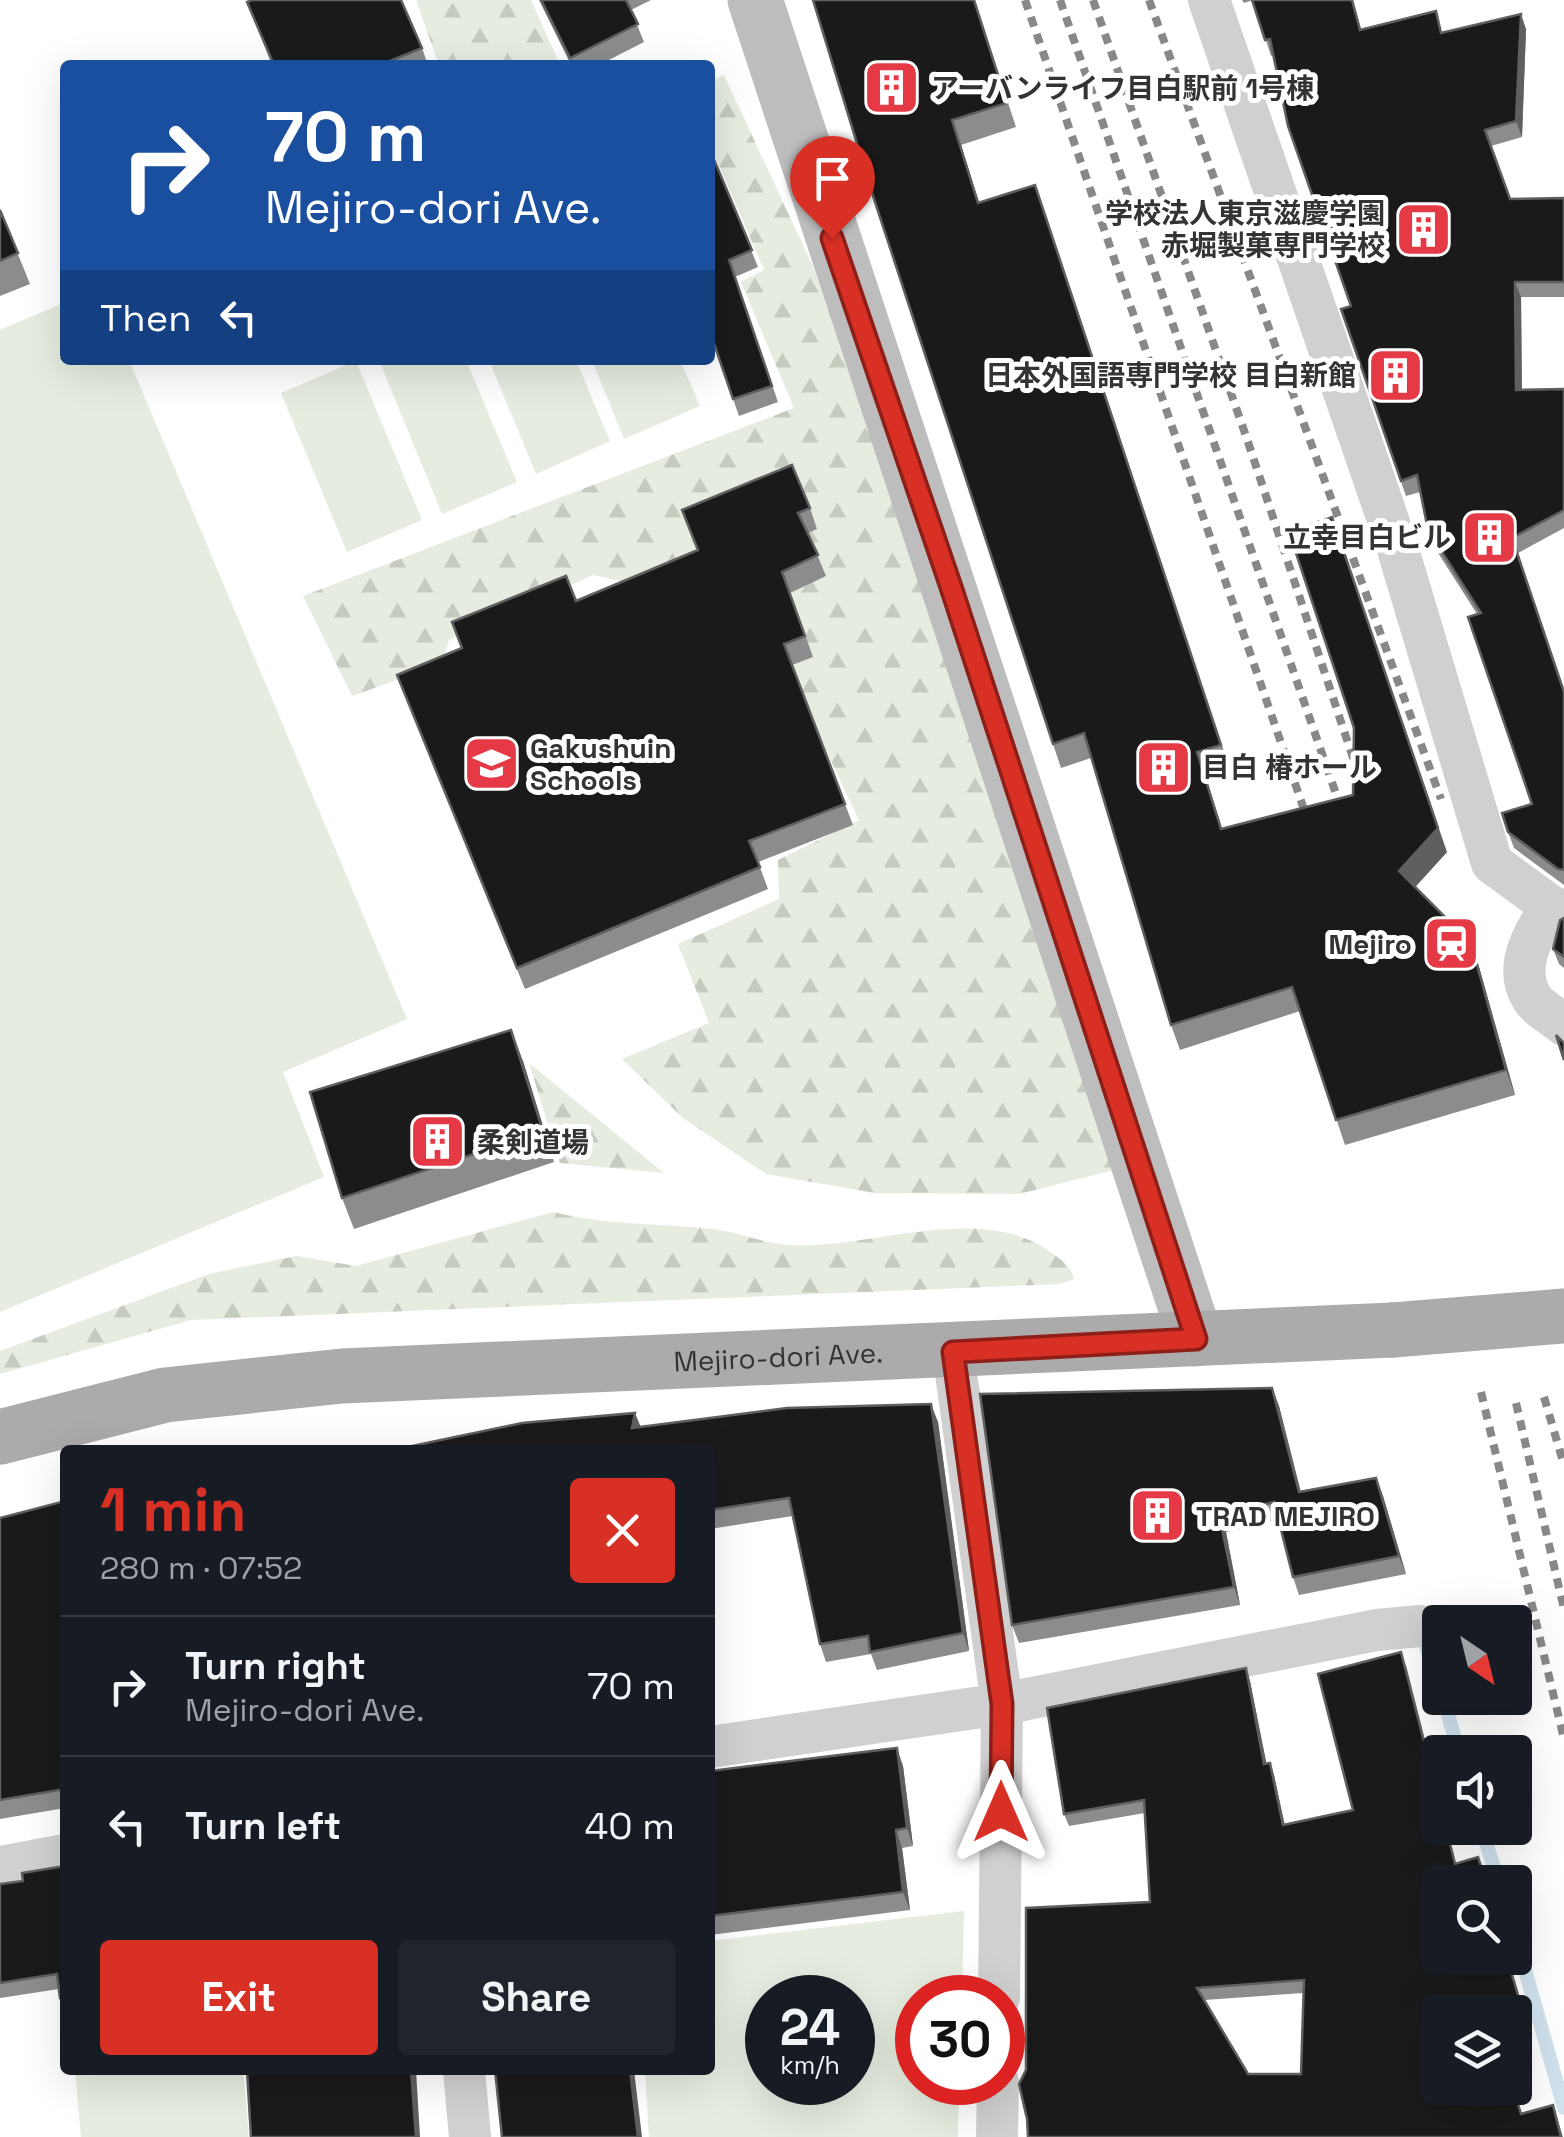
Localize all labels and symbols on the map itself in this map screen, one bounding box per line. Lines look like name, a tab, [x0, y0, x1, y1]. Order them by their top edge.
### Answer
building icon: アーバンライフ目白駅前 1号棟	[862, 58, 922, 118]
place label: アーバンライフ目白駅前 1号棟	[931, 70, 1314, 106]
pin	[790, 136, 875, 239]
place label: 学校法人東京滋慶学園 赤堀製菓専門学校	[1105, 195, 1385, 263]
building icon: 学校法人東京滋慶学園 赤堀製菓専門学校	[1394, 199, 1454, 259]
building icon: 日本外国語専門学校 目白新館	[1365, 345, 1425, 405]
place label: 日本外国語専門学校 目白新館	[985, 357, 1356, 393]
building icon: 立幸目白ビル	[1460, 507, 1520, 567]
place label: 立幸目白ビル	[1283, 519, 1451, 555]
place label: Gakushuin Schools	[530, 730, 671, 798]
school or university icon: Gakushuin Schools	[461, 734, 521, 794]
building icon: 目白 椿ホール	[1133, 737, 1193, 797]
place label: 目白 椿ホール	[1202, 749, 1377, 785]
station icon: Mejiro	[1421, 914, 1481, 974]
place label: Mejiro	[1328, 926, 1412, 962]
building icon: 柔剣道場	[408, 1112, 468, 1172]
place label: 柔剣道場	[477, 1124, 589, 1160]
street label: Mejiro-dori Ave.	[673, 1334, 884, 1379]
building icon: TRAD MEJIRO	[1127, 1486, 1187, 1546]
place label: TRAD MEJIRO	[1196, 1498, 1375, 1534]
north arrow	[1422, 1605, 1532, 1715]
position arrow	[949, 1760, 1053, 1864]
speed limit sign: 30	[895, 1975, 1025, 2105]

